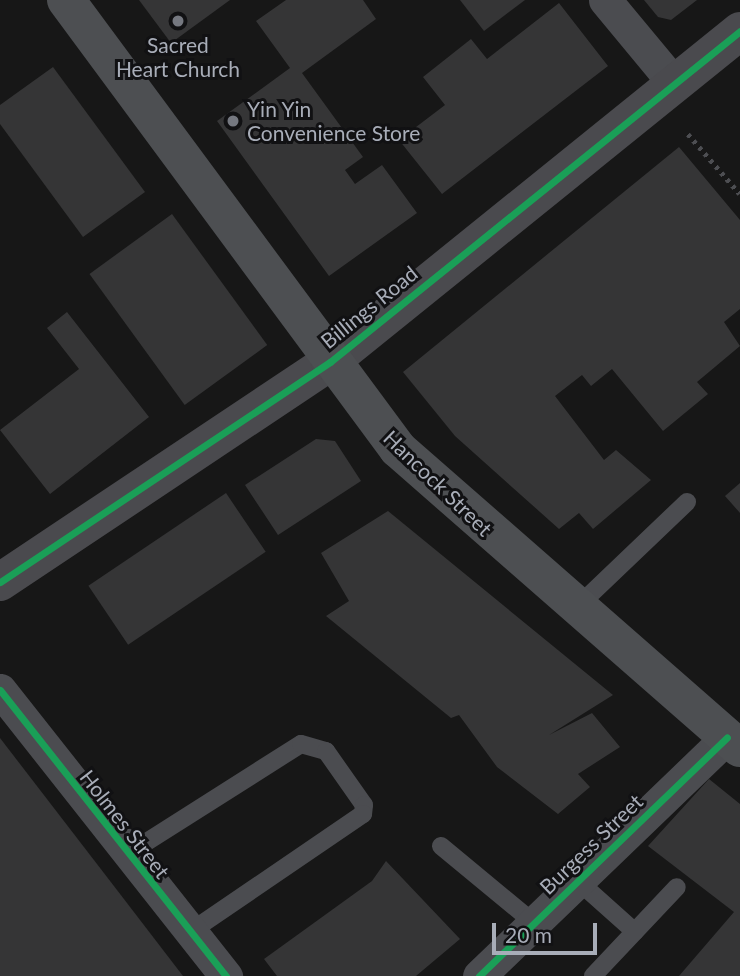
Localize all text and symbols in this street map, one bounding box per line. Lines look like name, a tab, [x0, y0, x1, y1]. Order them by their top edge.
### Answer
marker: Sacred Heart Church	[170, 13, 186, 29]
place label: Sacred Heart Church	[116, 32, 240, 82]
place label: Yin Yin Convenience Store	[247, 96, 420, 146]
marker: Yin Yin Convenience Store	[225, 113, 241, 129]
street label: Billings Road	[316, 260, 422, 354]
street label: Hancock Street	[379, 425, 497, 541]
street label: Holmes Street	[75, 765, 175, 883]
street label: Burgess Street	[534, 789, 648, 899]
scale bar	[495, 909, 600, 953]
text: 20 m	[505, 922, 552, 947]

